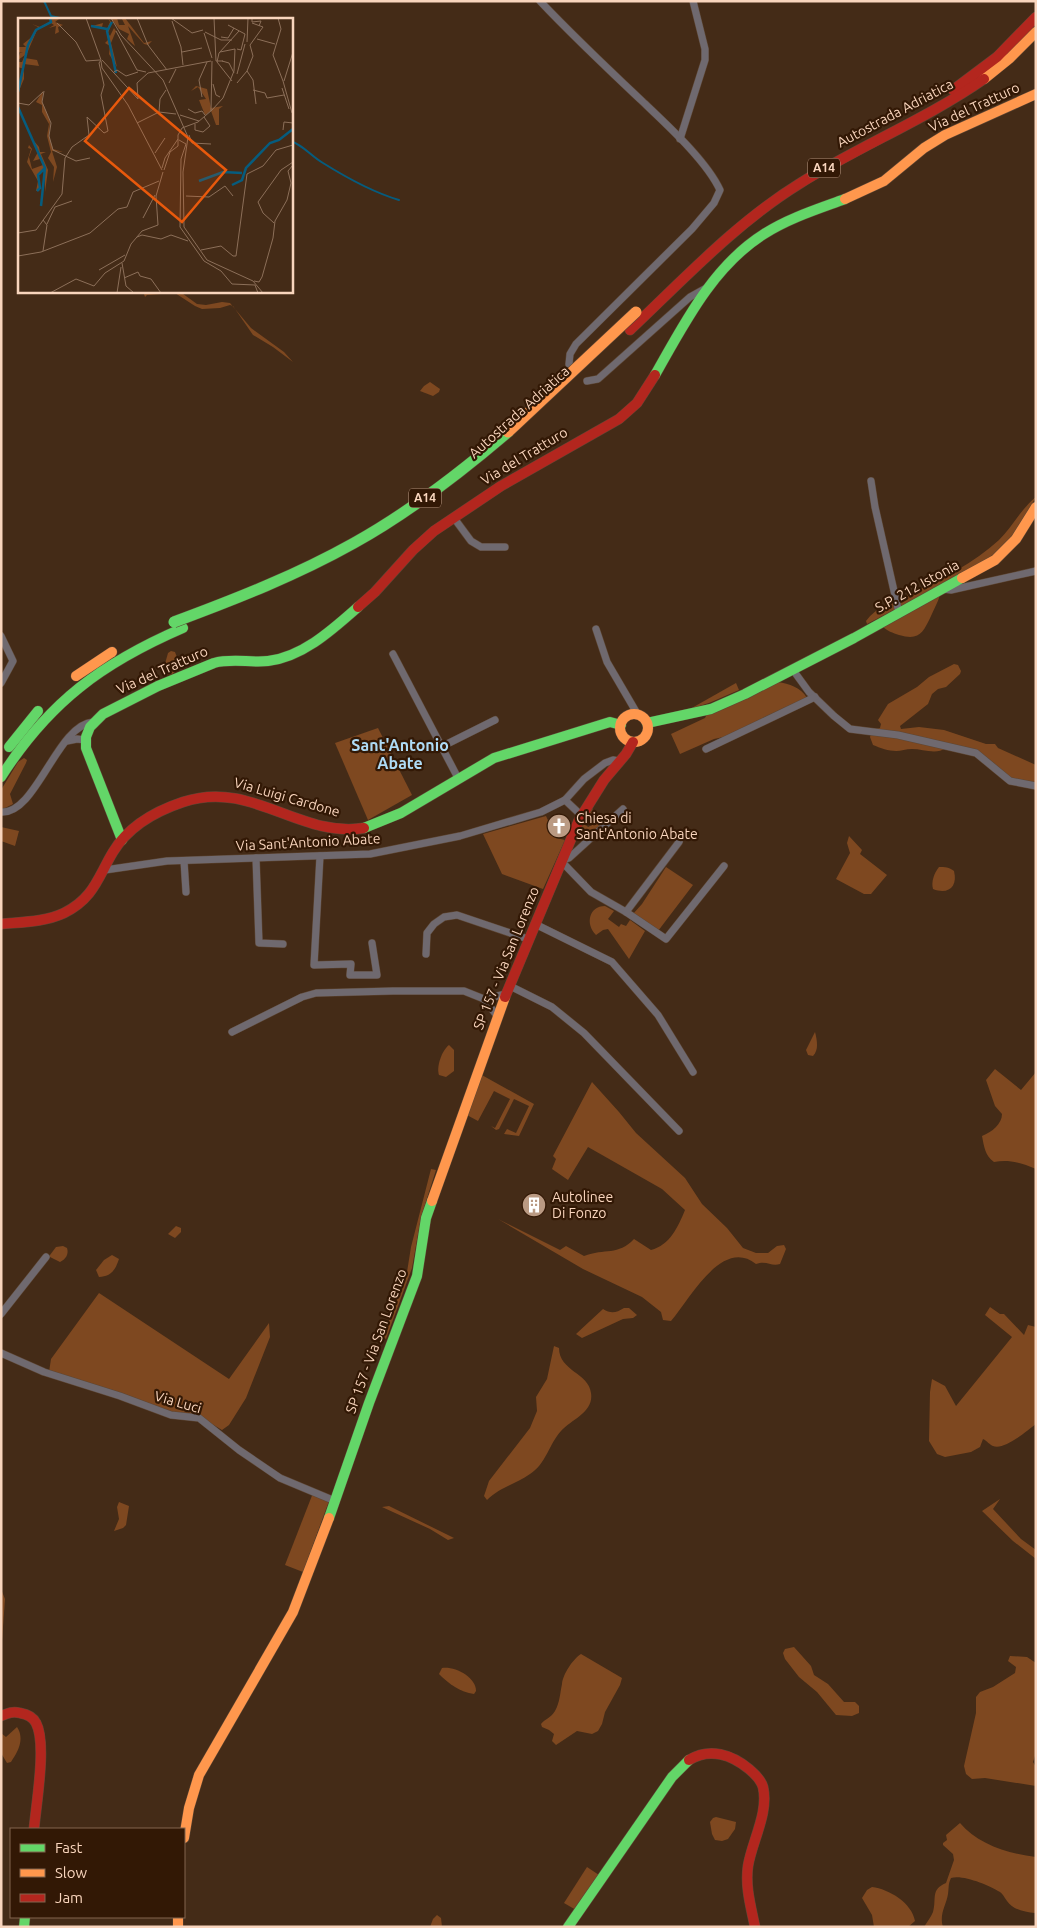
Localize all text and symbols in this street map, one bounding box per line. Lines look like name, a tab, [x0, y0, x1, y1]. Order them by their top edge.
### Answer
inset map	[18, 18, 292, 292]
street label: Autostrada Adriatica	[834, 76, 956, 150]
street label: Via del Tratturo	[926, 79, 1022, 135]
road number: A14	[808, 158, 840, 178]
street label: Autostrada Adriatica	[466, 363, 572, 461]
street label: Via del Tratturo	[478, 424, 570, 488]
road number: A14	[409, 488, 441, 508]
street label: S.P. 212 Istonia	[872, 556, 962, 616]
street label: Via del Tratturo	[114, 643, 210, 697]
district label: Sant'Antonio Abate	[351, 736, 449, 772]
street label: Via Luigi Cardone	[232, 774, 342, 820]
place label: Chiesa di Sant'Antonio Abate	[576, 810, 698, 842]
church icon: Chiesa di Sant'Antonio Abate	[546, 813, 572, 839]
street label: Via Sant'Antonio Abate	[235, 830, 381, 854]
street label: SP 157 - Via San Lorenzo	[470, 884, 542, 1032]
place label: Autolinee Di Fonzo	[552, 1189, 613, 1221]
building icon: Autolinee Di Fonzo	[521, 1192, 547, 1218]
street label: SP 157 - Via San Lorenzo	[342, 1266, 410, 1416]
street label: Via Luci	[153, 1388, 203, 1416]
legend	[10, 1828, 185, 1918]
text: Fast	[55, 1839, 83, 1856]
text: Slow	[55, 1864, 88, 1881]
text: Jam	[55, 1889, 83, 1906]

